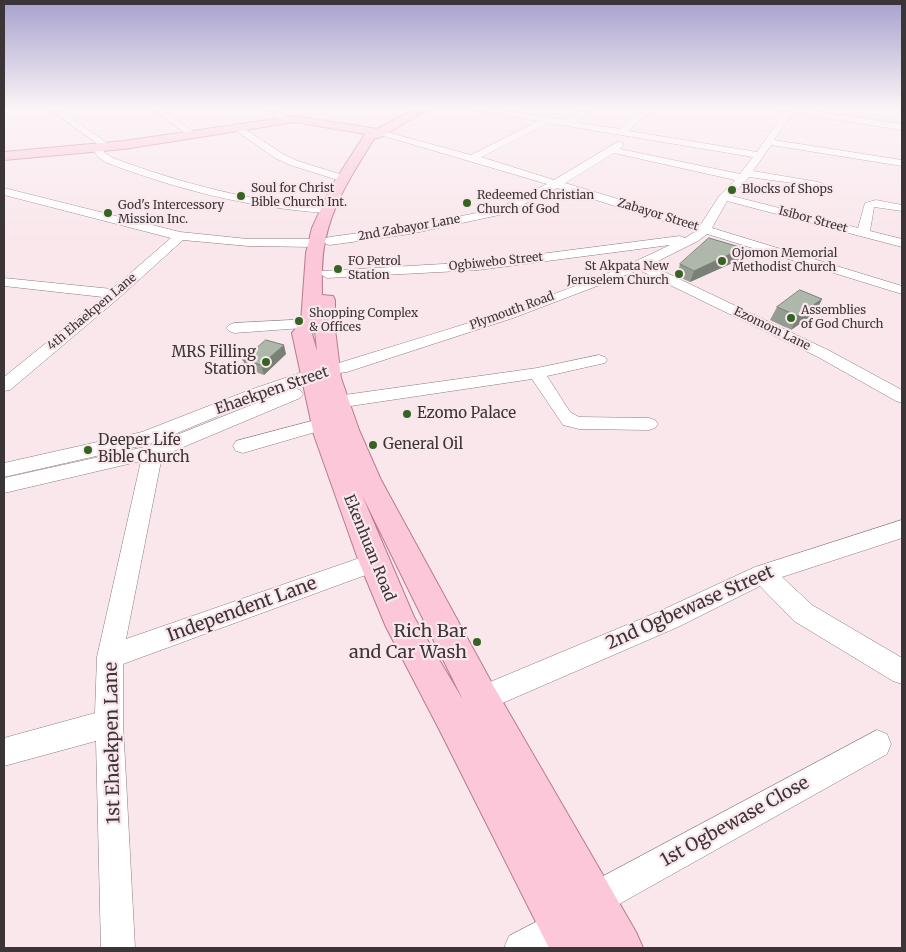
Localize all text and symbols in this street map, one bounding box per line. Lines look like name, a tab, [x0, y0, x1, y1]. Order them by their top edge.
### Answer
place label: Soul for Christ Bible Church Int.	[251, 182, 347, 210]
place label: Blocks of Shops	[742, 183, 833, 197]
marker: Blocks of Shops	[726, 184, 738, 196]
place label: Redeemed Christian Church of God	[477, 189, 594, 217]
marker: Soul for Christ Bible Church Int.	[235, 190, 247, 202]
street label: Zabayor Street	[616, 196, 700, 234]
marker: Redeemed Christian Church of God	[461, 197, 473, 209]
place label: God's Intercessory Mission Inc.	[118, 199, 224, 227]
street label: Isibor Street	[777, 204, 849, 236]
marker: God's Intercessory Mission Inc.	[102, 207, 114, 219]
street label: 2nd Zabayor Lane	[357, 212, 461, 244]
place label: Ojomon Memorial Methodist Church	[732, 247, 837, 275]
street label: Ogbiwebo Street	[448, 250, 544, 274]
place label: FO Petrol Station	[348, 255, 401, 283]
marker: Ojomon Memorial Methodist Church	[716, 255, 728, 267]
place label: St Akpata New Jeruselem Church	[567, 260, 669, 288]
marker: FO Petrol Station	[332, 263, 344, 275]
marker: St Akpata New Jeruselem Church	[673, 268, 685, 280]
street label: 4th Ehaekpen Lane	[45, 271, 139, 353]
street label: Plymouth Road	[468, 289, 556, 333]
street label: Ezomom Lane	[731, 304, 813, 354]
place label: Assemblies of God Church	[801, 304, 883, 332]
place label: Shopping Complex & Offices	[309, 307, 418, 335]
marker: Assemblies of God Church	[785, 312, 797, 324]
marker: Shopping Complex & Offices	[293, 315, 305, 327]
place label: MRS Filling Station	[171, 344, 256, 379]
marker: MRS Filling Station	[260, 356, 272, 368]
street label: Ehaekpen Street	[213, 363, 331, 419]
place label: Ezomo Palace	[417, 405, 516, 423]
marker: Ezomo Palace	[401, 408, 413, 420]
place label: Deeper Life Bible Church	[98, 432, 190, 467]
place label: General Oil	[383, 436, 463, 454]
marker: General Oil	[367, 439, 379, 451]
marker: Deeper Life Bible Church	[82, 444, 94, 456]
street label: Ekenhuan Road	[339, 492, 399, 604]
street label: 2nd Ogbewase Street	[603, 561, 777, 655]
street label: Independent Lane	[164, 573, 320, 647]
place label: Rich Bar and Car Wash	[349, 621, 467, 664]
marker: Rich Bar and Car Wash	[471, 636, 483, 648]
street label: 1st Ehaekpen Lane	[101, 662, 125, 824]
street label: 1st Ogbewase Close	[657, 772, 813, 872]

